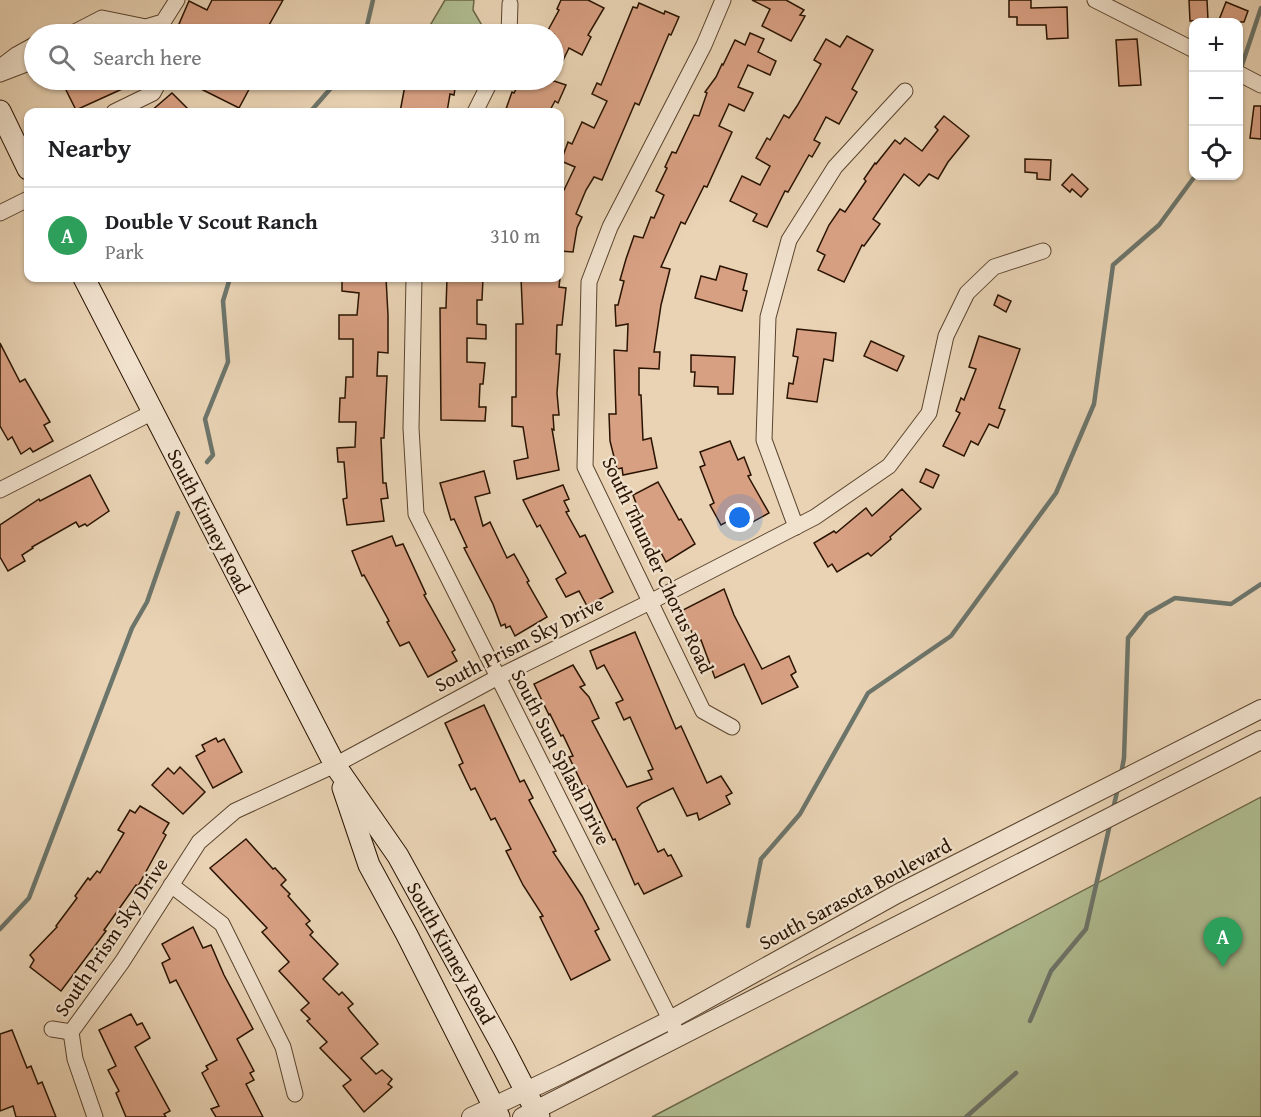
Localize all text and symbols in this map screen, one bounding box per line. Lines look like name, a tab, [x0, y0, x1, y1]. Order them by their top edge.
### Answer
map controls	[1189, 18, 1243, 180]
button: +	[1189, 18, 1243, 72]
search box	[24, 24, 564, 90]
icon: search	[45, 41, 78, 74]
text: Search here	[93, 41, 202, 73]
button: −	[1189, 72, 1243, 126]
button: locate	[1189, 126, 1243, 180]
text: Nearby	[48, 128, 131, 167]
text: Double V Scout Ranch	[105, 205, 318, 237]
text: A	[61, 221, 74, 250]
text: 310 m	[490, 221, 540, 250]
text: Park	[105, 237, 144, 266]
street label: South Kinney Road	[160, 443, 259, 598]
street label: South Thunder Chorus Road	[595, 452, 722, 678]
your location	[725, 503, 754, 532]
street label: South Prism Sky Drive	[429, 588, 608, 699]
street label: South Sun Splash Drive	[505, 664, 618, 850]
street label: South Sarasota Boulevard	[753, 830, 956, 957]
street label: South Prism Sky Drive	[47, 852, 175, 1022]
street label: South Kinney Road	[400, 876, 503, 1030]
pin: A	[1204, 918, 1242, 967]

